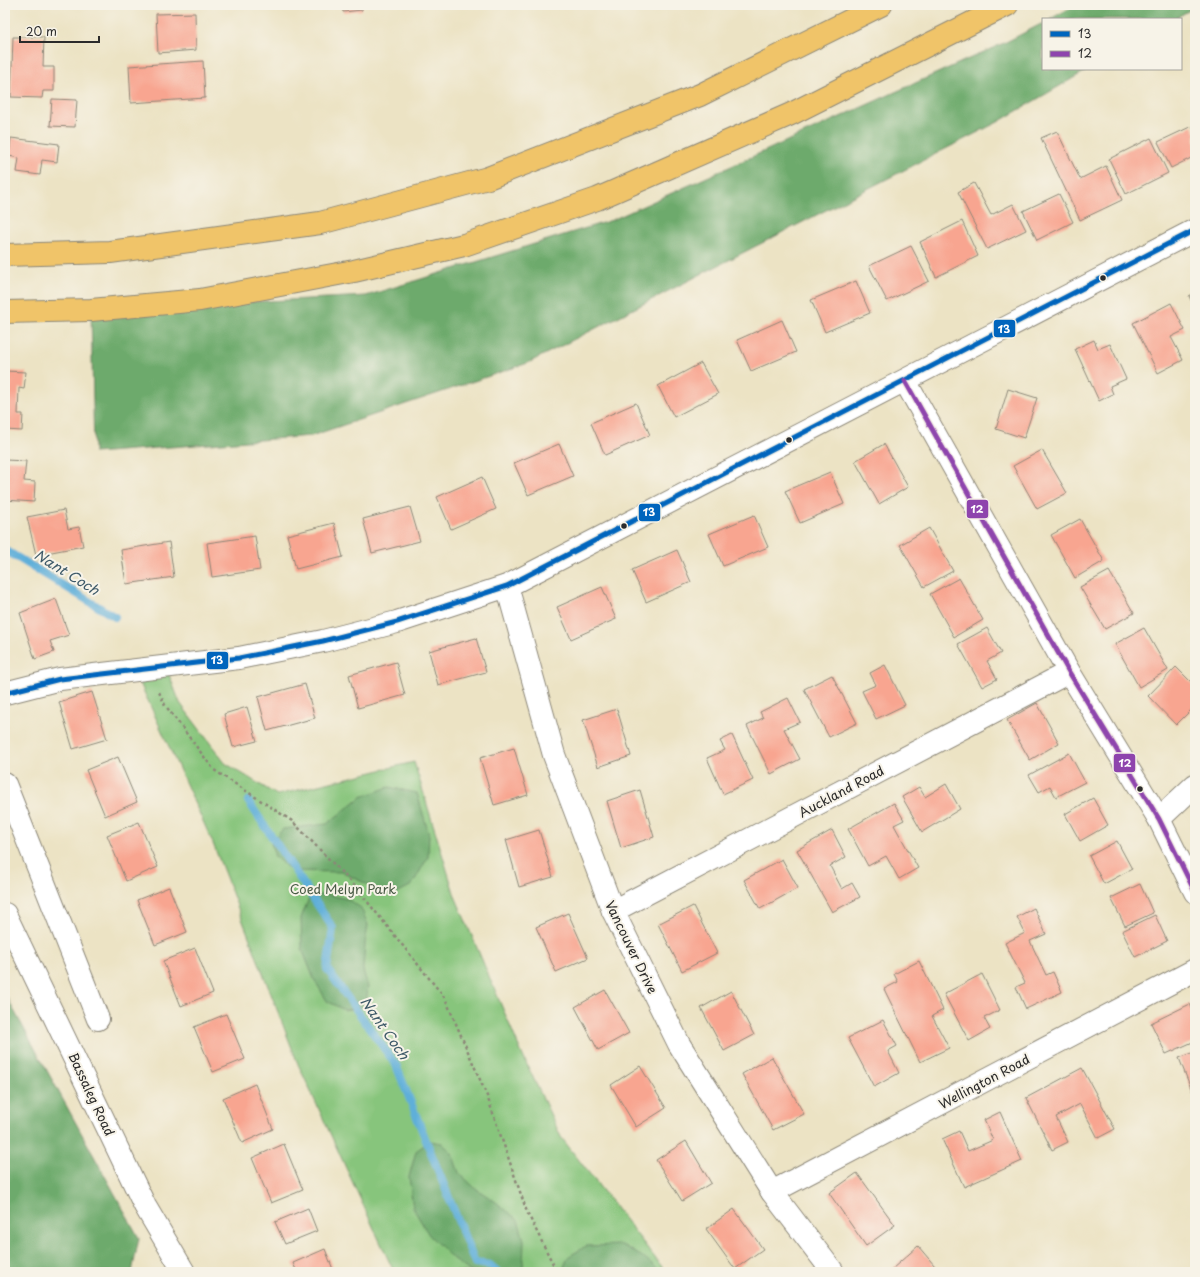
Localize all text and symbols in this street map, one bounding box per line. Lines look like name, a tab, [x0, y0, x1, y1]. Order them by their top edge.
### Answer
scale bar	[20, 18, 99, 44]
legend	[1042, 18, 1182, 70]
text: 20 m	[26, 22, 57, 40]
text: 13	[1078, 24, 1091, 42]
text: 12	[1078, 44, 1092, 62]
unlabelled marker	[1098, 273, 1108, 283]
line badge: 13	[993, 319, 1016, 338]
text: 13	[998, 320, 1010, 337]
unlabelled marker	[784, 435, 794, 445]
line badge: 12	[966, 499, 989, 519]
text: 12	[971, 500, 984, 517]
line badge: 13	[638, 503, 661, 522]
text: 13	[643, 503, 655, 520]
unlabelled marker	[619, 521, 629, 531]
water label: Nant Coch	[31, 544, 104, 600]
line badge: 13	[206, 651, 229, 670]
text: 13	[211, 651, 223, 668]
line badge: 12	[1113, 753, 1136, 773]
text: 12	[1119, 754, 1132, 771]
street label: Auckland Road	[795, 761, 887, 821]
unlabelled marker	[1135, 784, 1145, 794]
park label: Coed Melyn Park	[290, 879, 396, 898]
street label: Vancouver Drive	[601, 897, 663, 997]
water label: Nant Coch	[356, 992, 415, 1064]
street label: Bassaleg Road	[64, 1049, 120, 1139]
street label: Wellington Road	[935, 1049, 1033, 1113]

